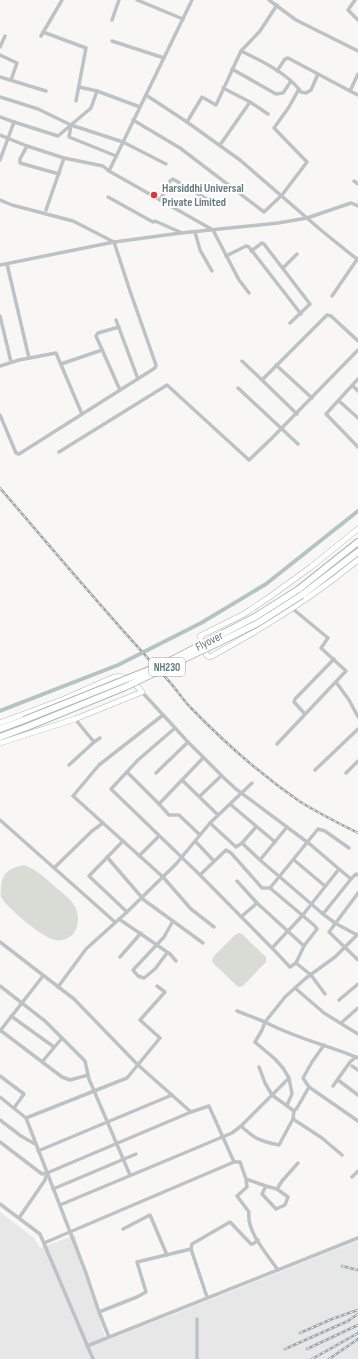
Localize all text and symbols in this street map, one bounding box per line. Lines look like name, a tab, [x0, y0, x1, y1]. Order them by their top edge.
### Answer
place label: Harsiddhi Universal Private Limited	[162, 181, 244, 210]
marker: Harsiddhi Universal Private Limited	[149, 190, 159, 200]
street label: Flyover	[193, 628, 226, 655]
road number: NH230	[149, 658, 185, 676]

